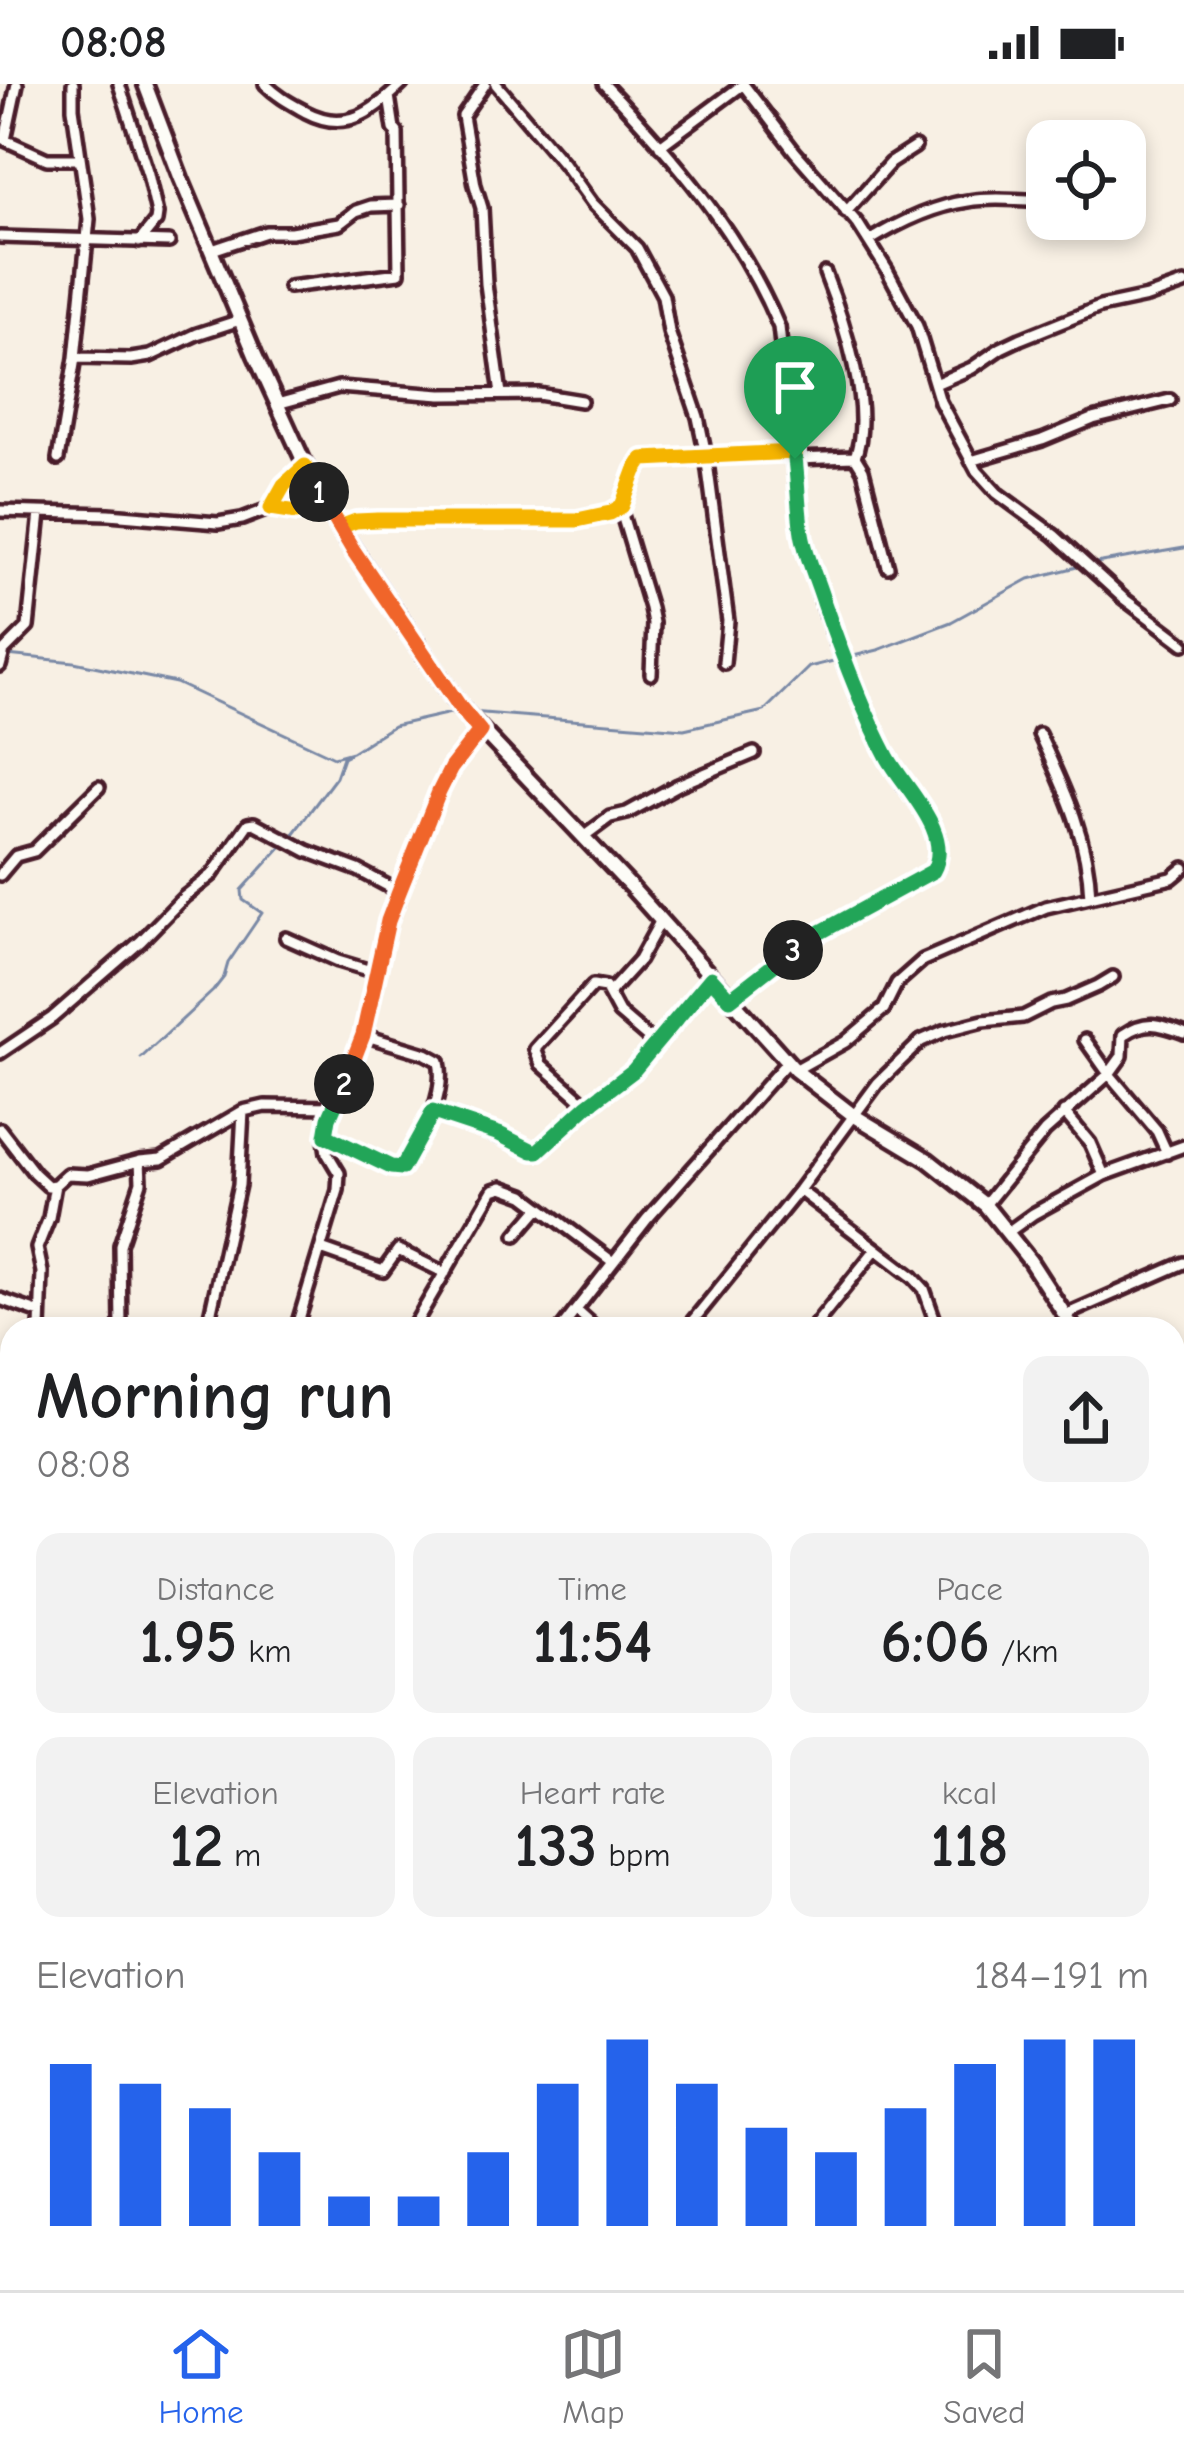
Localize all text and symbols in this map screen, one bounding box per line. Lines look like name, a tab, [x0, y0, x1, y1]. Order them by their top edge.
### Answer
text: 08:08	[60, 16, 167, 68]
map controls	[1026, 120, 1146, 240]
button: locate	[1026, 120, 1146, 240]
pin	[744, 336, 846, 459]
icon: arrive	[762, 354, 828, 420]
pin: 1	[289, 462, 349, 522]
text: 1	[313, 473, 325, 511]
pin: 3	[763, 920, 823, 980]
text: 3	[785, 931, 801, 969]
pin: 2	[314, 1054, 374, 1114]
text: 2	[336, 1065, 352, 1103]
button: share	[1023, 1356, 1149, 1482]
text: Morning run	[36, 1359, 394, 1435]
text: 08:08	[36, 1442, 131, 1487]
text: Distance	[156, 1570, 275, 1608]
text: Time	[558, 1570, 627, 1608]
text: Pace	[936, 1570, 1003, 1608]
text: 1.95	[140, 1608, 237, 1677]
text: 11:54	[533, 1608, 652, 1677]
text: 6:06	[880, 1608, 990, 1677]
text: km	[237, 1632, 291, 1670]
text: /km	[990, 1632, 1059, 1670]
text: Elevation	[152, 1774, 279, 1812]
text: Heart rate	[520, 1774, 665, 1812]
text: kcal	[942, 1774, 997, 1812]
text: 12	[170, 1812, 223, 1881]
text: 133	[514, 1812, 597, 1881]
text: 118	[931, 1812, 1008, 1881]
text: m	[223, 1836, 261, 1874]
text: bpm	[597, 1836, 671, 1874]
text: Elevation	[36, 1953, 185, 1998]
text: 184–191 m	[974, 1953, 1149, 1998]
tab: Home	[158, 2321, 244, 2431]
tab: Map	[560, 2321, 626, 2431]
tab: Saved	[943, 2321, 1026, 2431]

